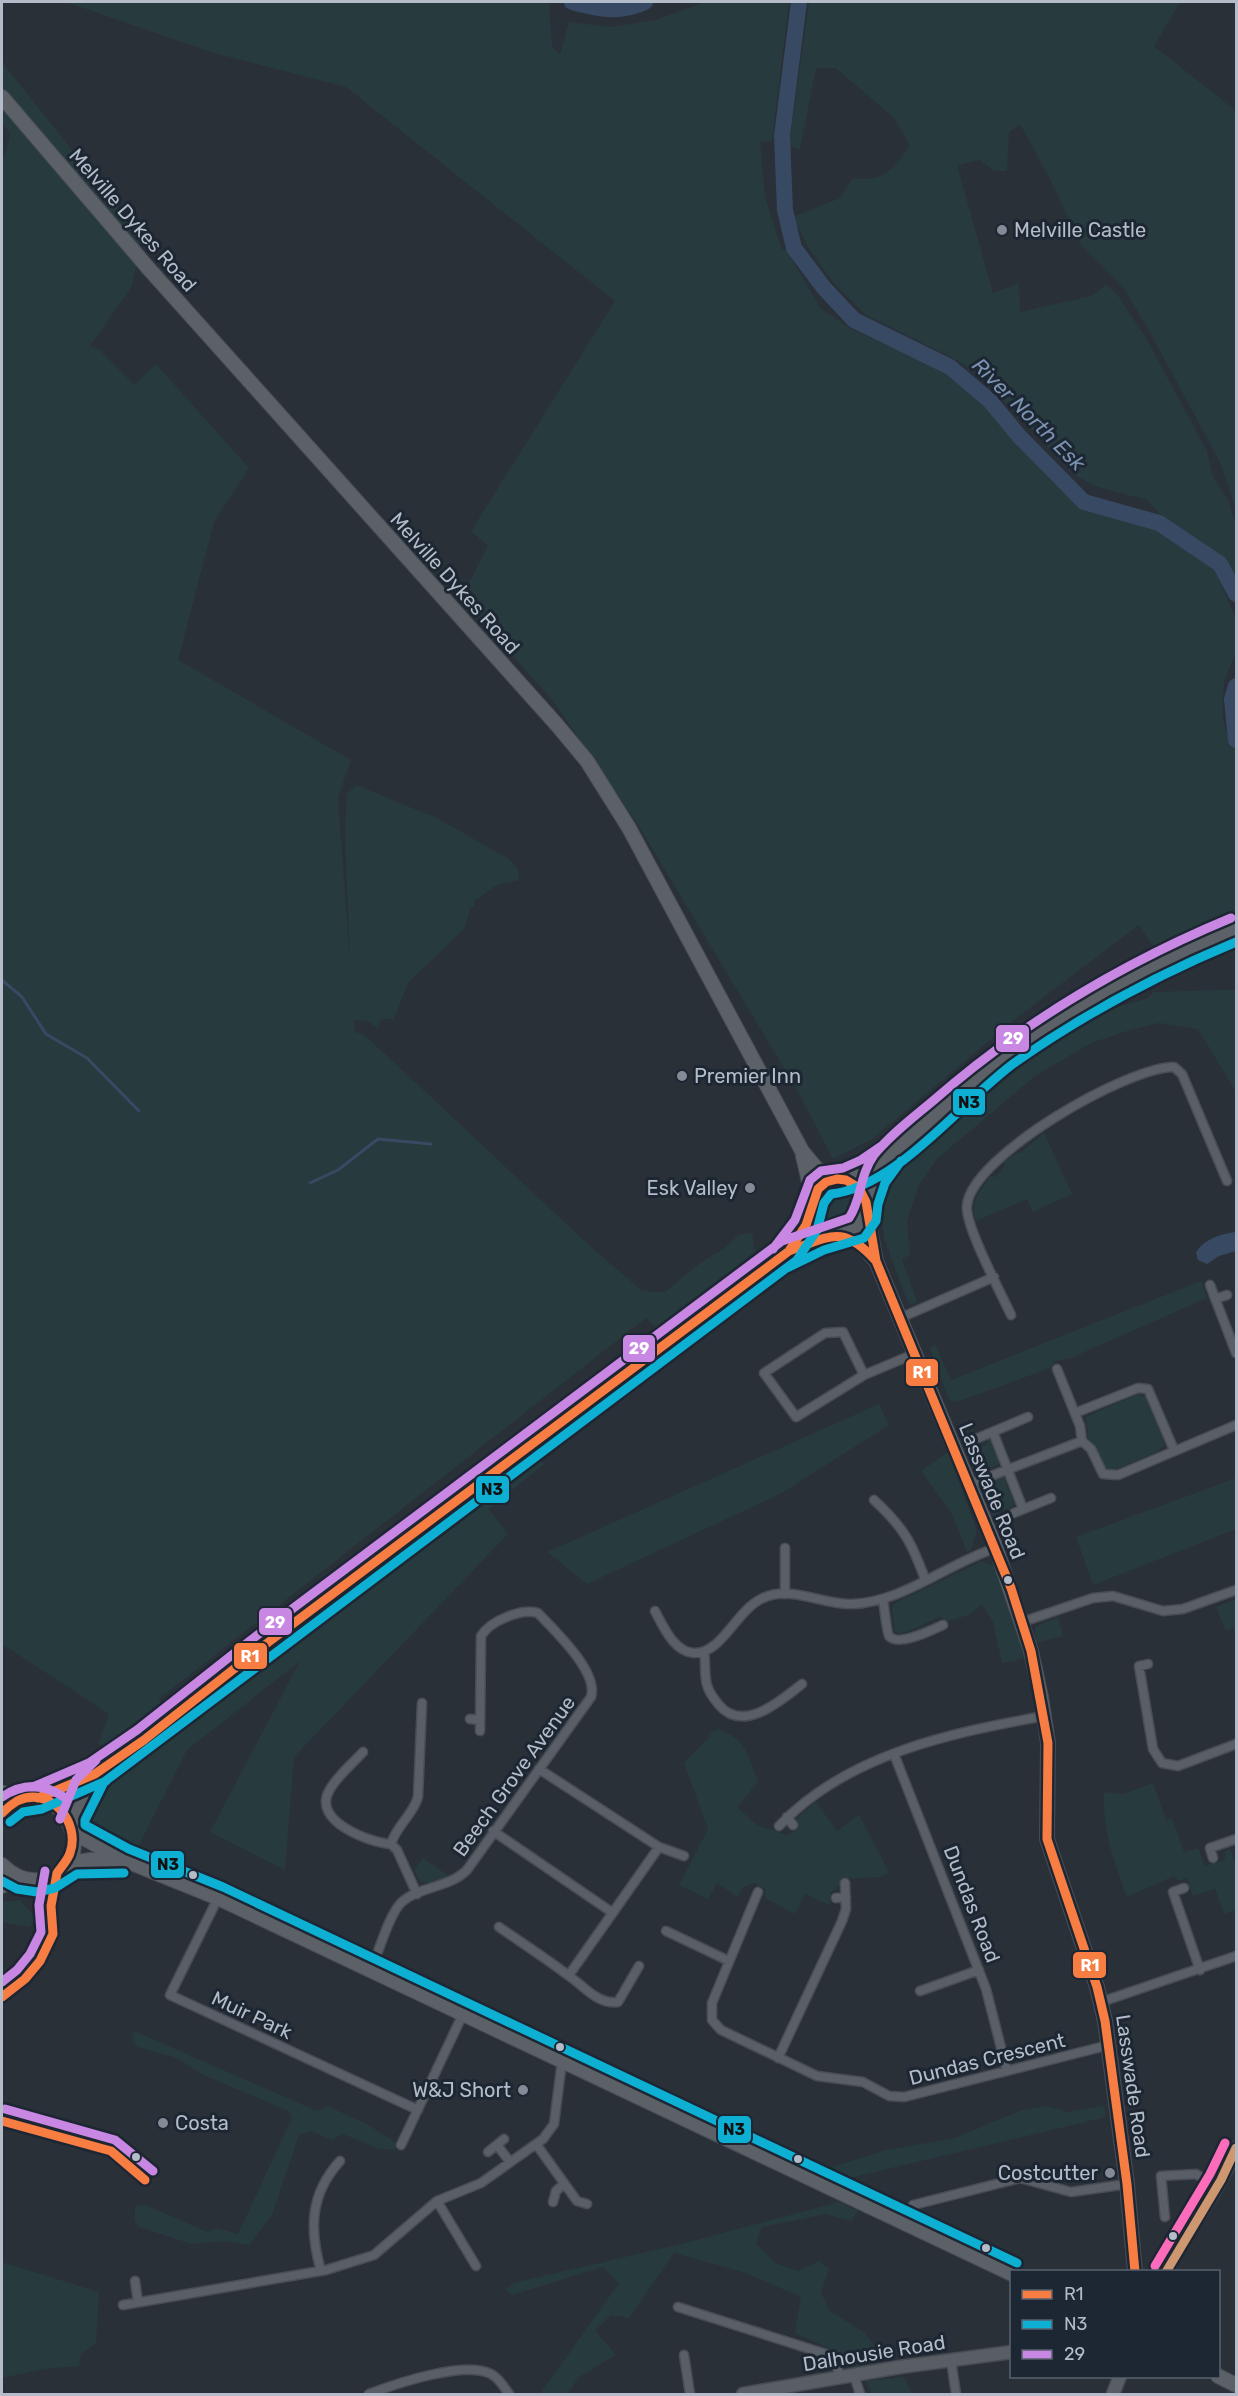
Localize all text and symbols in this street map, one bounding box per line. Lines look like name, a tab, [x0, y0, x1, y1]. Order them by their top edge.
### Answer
street label: Melville Dykes Road	[64, 143, 202, 297]
place label: Melville Castle	[1014, 218, 1146, 242]
marker: Melville Castle	[995, 223, 1009, 237]
water label: River North Esk	[967, 352, 1092, 477]
street label: Melville Dykes Road	[385, 507, 525, 659]
line badge: 29	[995, 1024, 1030, 1053]
text: 29	[1003, 1029, 1023, 1048]
place label: Premier Inn	[694, 1064, 801, 1088]
marker: Premier Inn	[675, 1069, 689, 1083]
line badge: N3	[952, 1088, 986, 1116]
text: N3	[958, 1093, 980, 1112]
place label: Esk Valley	[647, 1176, 738, 1200]
marker: Esk Valley	[743, 1181, 757, 1195]
line badge: 29	[622, 1334, 656, 1363]
text: 29	[629, 1339, 649, 1358]
line badge: R1	[905, 1358, 939, 1387]
text: R1	[912, 1363, 932, 1382]
street label: Lasswade Road	[954, 1419, 1030, 1563]
line badge: N3	[475, 1475, 510, 1504]
text: N3	[481, 1480, 503, 1499]
unlabelled marker	[1002, 1574, 1014, 1586]
line badge: 29	[258, 1607, 293, 1636]
text: 29	[265, 1613, 285, 1632]
line badge: R1	[233, 1642, 268, 1670]
text: R1	[240, 1647, 260, 1666]
street label: Beech Grove Avenue	[448, 1691, 580, 1861]
street label: Dundas Road	[939, 1842, 1005, 1966]
line badge: N3	[150, 1850, 185, 1879]
text: N3	[157, 1855, 179, 1874]
unlabelled marker	[187, 1869, 199, 1881]
line badge: R1	[1072, 1951, 1107, 1979]
text: R1	[1080, 1956, 1100, 1975]
street label: Muir Park	[208, 1986, 297, 2044]
street label: Lasswade Road	[1111, 2013, 1155, 2159]
street label: Dundas Crescent	[906, 2028, 1068, 2090]
unlabelled marker	[554, 2041, 566, 2053]
place label: W&J Short	[412, 2078, 511, 2102]
marker: W&J Short	[516, 2083, 530, 2097]
place label: Costa	[175, 2111, 229, 2135]
line badge: N3	[717, 2115, 752, 2144]
marker: Costa	[156, 2116, 170, 2130]
text: N3	[723, 2120, 745, 2139]
unlabelled marker	[130, 2151, 142, 2163]
unlabelled marker	[792, 2153, 804, 2165]
place label: Costcutter	[998, 2161, 1098, 2185]
marker: Costcutter	[1103, 2166, 1117, 2180]
unlabelled marker	[1167, 2230, 1179, 2242]
unlabelled marker	[980, 2242, 992, 2254]
legend	[1010, 2270, 1220, 2378]
text: R1	[1064, 2283, 1084, 2305]
text: N3	[1064, 2313, 1087, 2335]
street label: Dalhousie Road	[801, 2330, 947, 2376]
text: 29	[1064, 2343, 1085, 2365]

